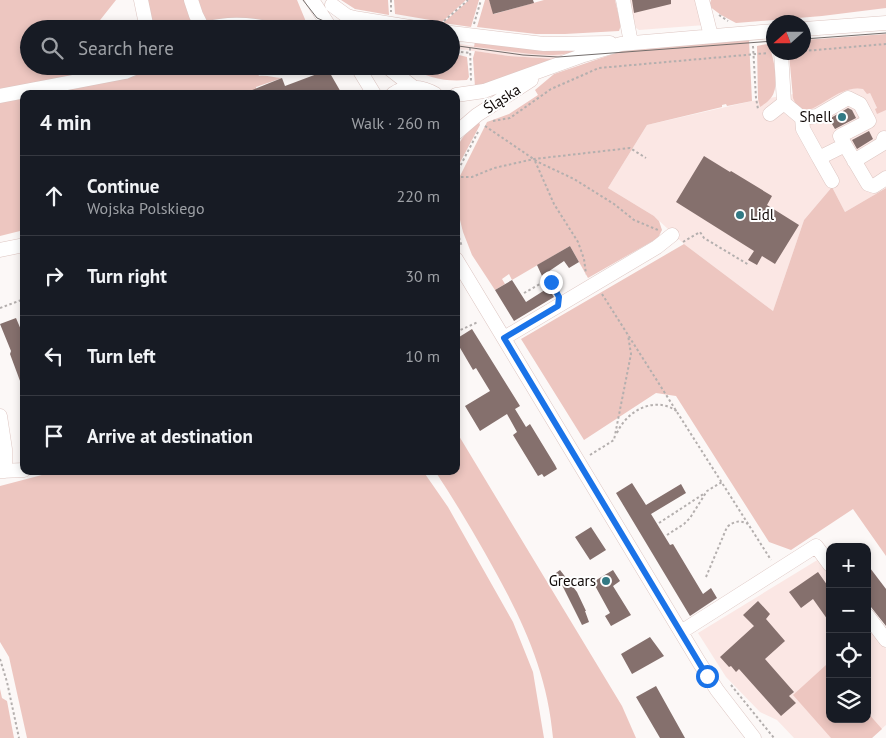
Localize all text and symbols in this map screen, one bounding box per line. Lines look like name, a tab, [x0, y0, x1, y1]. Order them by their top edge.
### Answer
north arrow	[766, 15, 811, 60]
search box	[20, 20, 460, 75]
icon: search	[38, 34, 66, 62]
text: Search here	[78, 36, 174, 60]
street label: Śląska	[479, 80, 524, 118]
place label: Shell	[799, 107, 833, 126]
text: 4 min	[40, 109, 91, 136]
marker: Shell	[836, 111, 848, 123]
text: Walk · 260 m	[351, 113, 440, 133]
text: Continue	[87, 174, 159, 198]
icon: ahead	[40, 182, 68, 210]
text: 220 m	[397, 186, 440, 206]
text: Wojska Polskiego	[87, 198, 204, 218]
place label: Lidl	[750, 205, 775, 224]
marker: Lidl	[734, 209, 746, 221]
icon: right	[40, 262, 68, 290]
text: Turn right	[87, 264, 167, 288]
text: 30 m	[405, 266, 440, 286]
route end	[540, 271, 563, 294]
icon: left	[40, 342, 68, 370]
text: Turn left	[87, 344, 156, 368]
text: 10 m	[405, 346, 440, 366]
icon: arrive	[40, 422, 68, 450]
text: Arrive at destination	[87, 424, 253, 448]
map controls	[826, 543, 871, 723]
button: +	[826, 543, 871, 588]
place label: Grecars	[549, 571, 596, 590]
marker: Grecars	[600, 575, 612, 587]
button: −	[826, 588, 871, 633]
button: locate	[826, 633, 871, 678]
route start	[696, 665, 719, 688]
button: layers	[826, 678, 871, 723]

